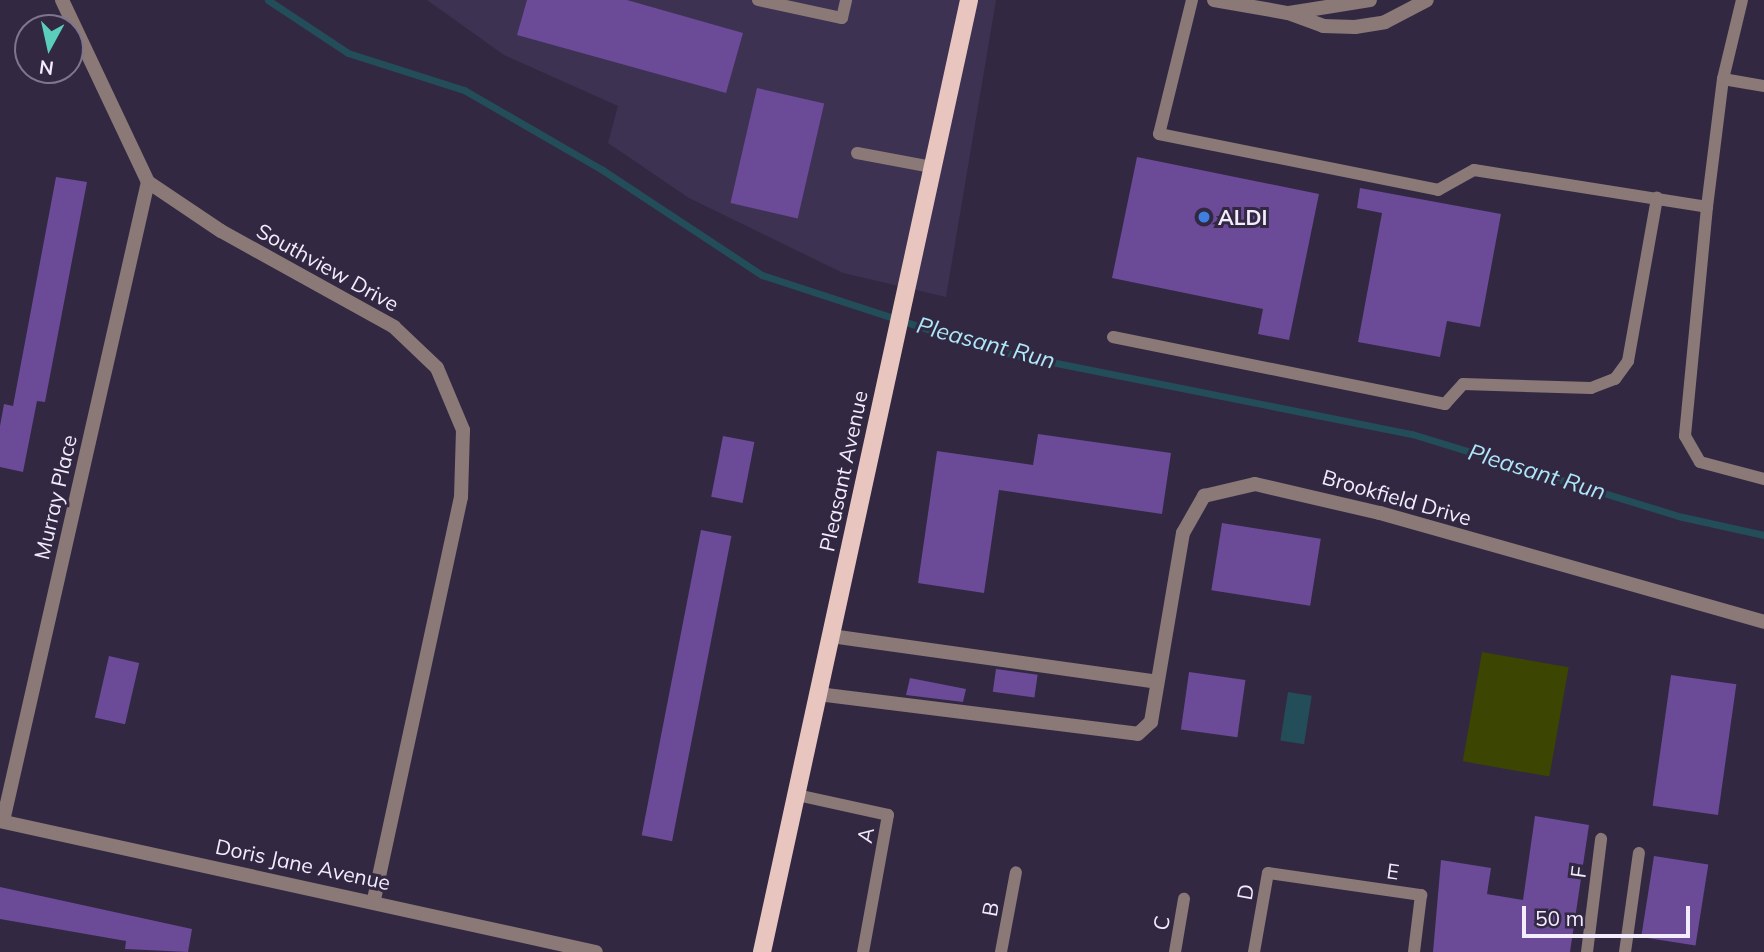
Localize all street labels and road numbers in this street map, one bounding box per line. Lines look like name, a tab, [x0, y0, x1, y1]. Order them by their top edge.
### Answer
street label: Southview Drive	[253, 218, 403, 316]
street label: Pleasant Avenue	[814, 388, 872, 554]
street label: Murray Place	[28, 432, 82, 562]
street label: Brookfield Drive	[1320, 464, 1474, 530]
street label: A	[851, 825, 879, 845]
street label: Doris Jane Avenue	[213, 833, 393, 895]
street label: E	[1385, 858, 1401, 884]
street label: F	[1565, 865, 1591, 879]
street label: D	[1231, 882, 1259, 902]
street label: B	[976, 900, 1004, 918]
street label: C	[1147, 914, 1175, 932]

